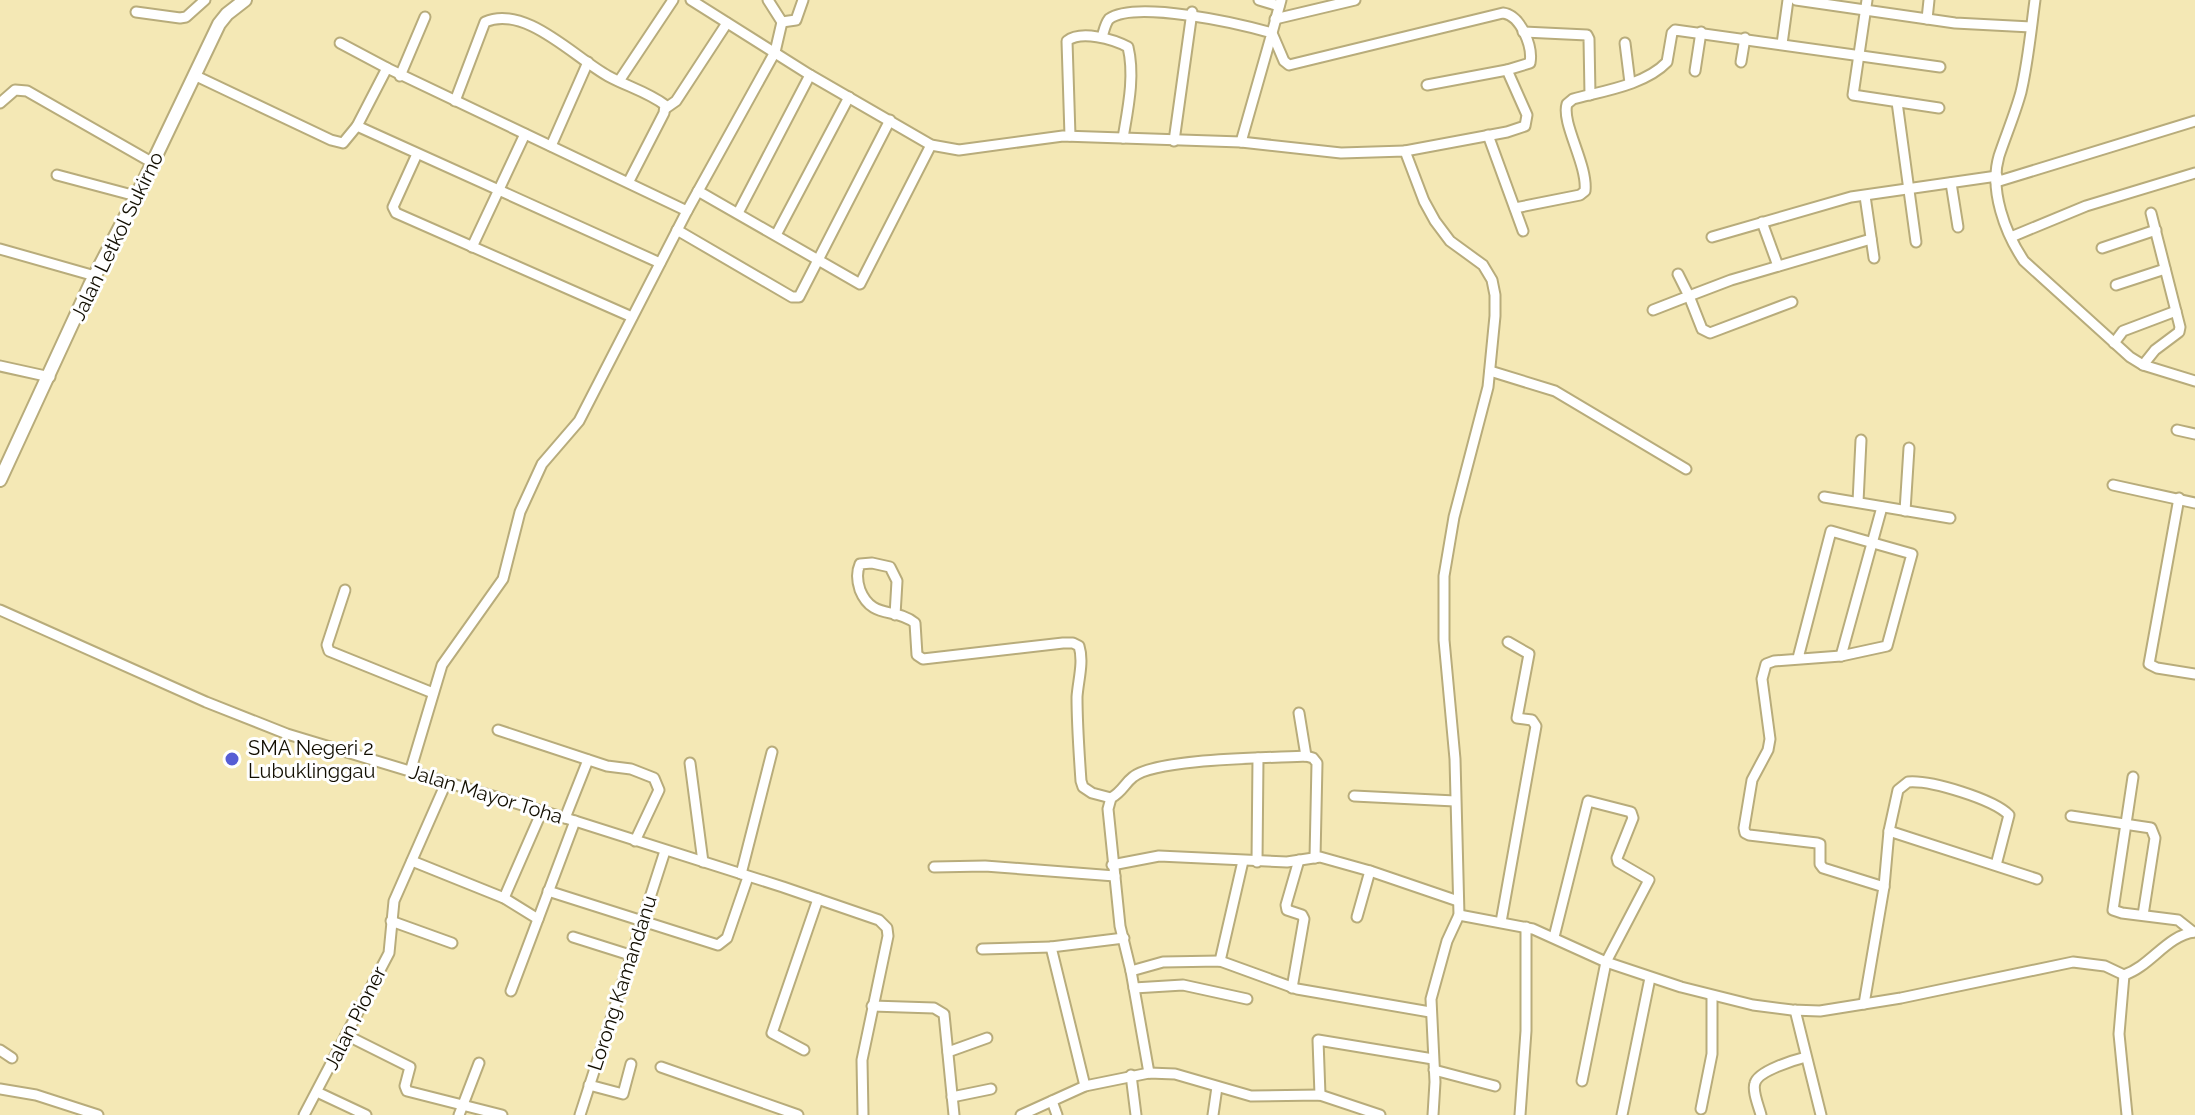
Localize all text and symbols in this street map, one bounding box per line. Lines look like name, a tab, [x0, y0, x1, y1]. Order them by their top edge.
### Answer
street label: Jalan Letkol Sukirno	[66, 148, 168, 324]
place label: SMA Negeri 2 Lubuklinggau	[248, 736, 375, 783]
marker: SMA Negeri 2 Lubuklinggau	[223, 750, 241, 768]
street label: Jalan Mayor Toha	[406, 759, 566, 829]
street label: Lorong Kamandanu	[582, 892, 662, 1074]
street label: Jalan Pioner	[319, 962, 391, 1074]

